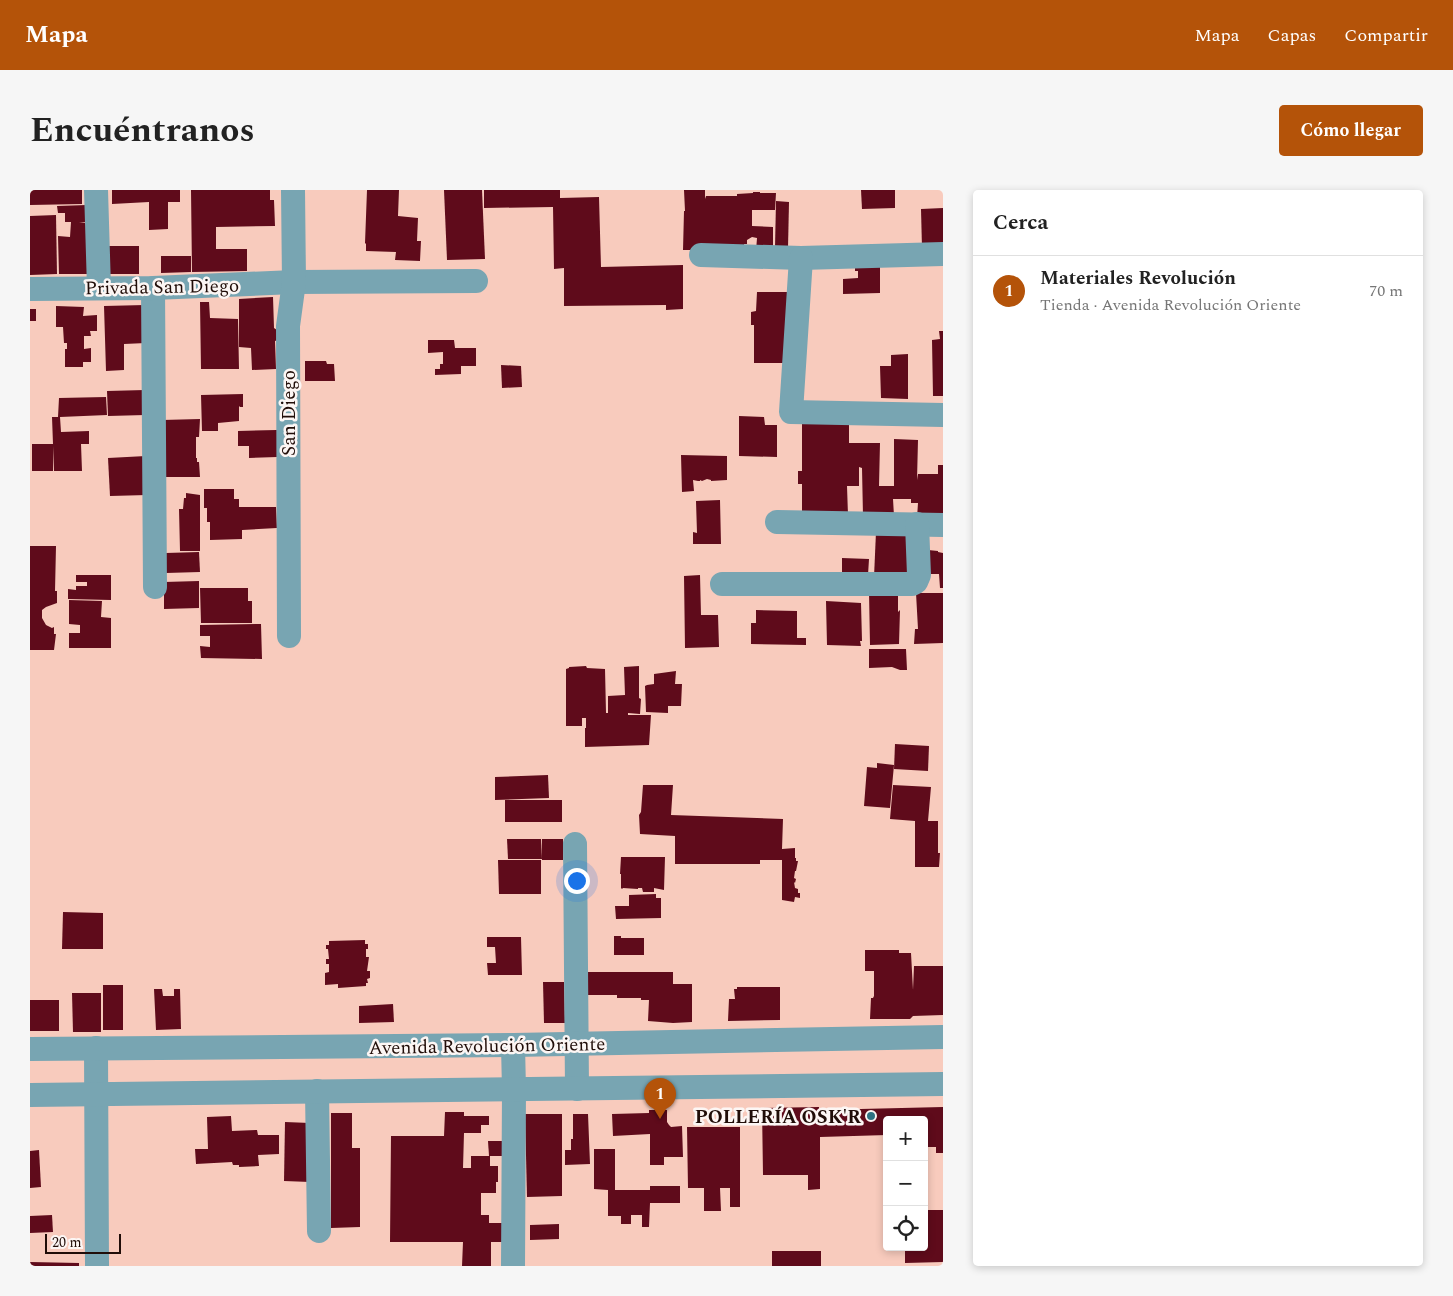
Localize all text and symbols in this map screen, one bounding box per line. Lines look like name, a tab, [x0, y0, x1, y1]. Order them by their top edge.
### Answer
text: Mapa	[25, 17, 88, 53]
text: Mapa	[1194, 22, 1240, 49]
text: Capas	[1268, 22, 1316, 49]
text: Compartir	[1344, 22, 1428, 49]
text: Encuéntranos	[30, 104, 255, 157]
button: Cómo llegar	[1279, 105, 1423, 156]
text: Cerca	[993, 207, 1048, 239]
text: Materiales Revolución	[1040, 264, 1236, 293]
street label: Privada San Diego	[85, 272, 239, 303]
text: 1	[1005, 279, 1013, 303]
text: 70 m	[1369, 279, 1403, 303]
text: Tienda · Avenida Revolución Oriente	[1040, 293, 1301, 317]
street label: San Diego	[275, 370, 304, 456]
your location	[564, 868, 590, 894]
street label: Avenida Revolución Oriente	[368, 1030, 606, 1063]
pin: 1	[644, 1078, 676, 1119]
place label: POLLERÍA OSK'R	[695, 1103, 861, 1132]
marker: POLLERÍA OSK'R	[865, 1110, 877, 1122]
map controls	[883, 1116, 928, 1251]
button: +	[883, 1116, 928, 1161]
button: −	[883, 1161, 928, 1206]
button: locate	[883, 1206, 928, 1251]
scale bar	[45, 1231, 121, 1254]
text: 20 m	[52, 1232, 82, 1253]

